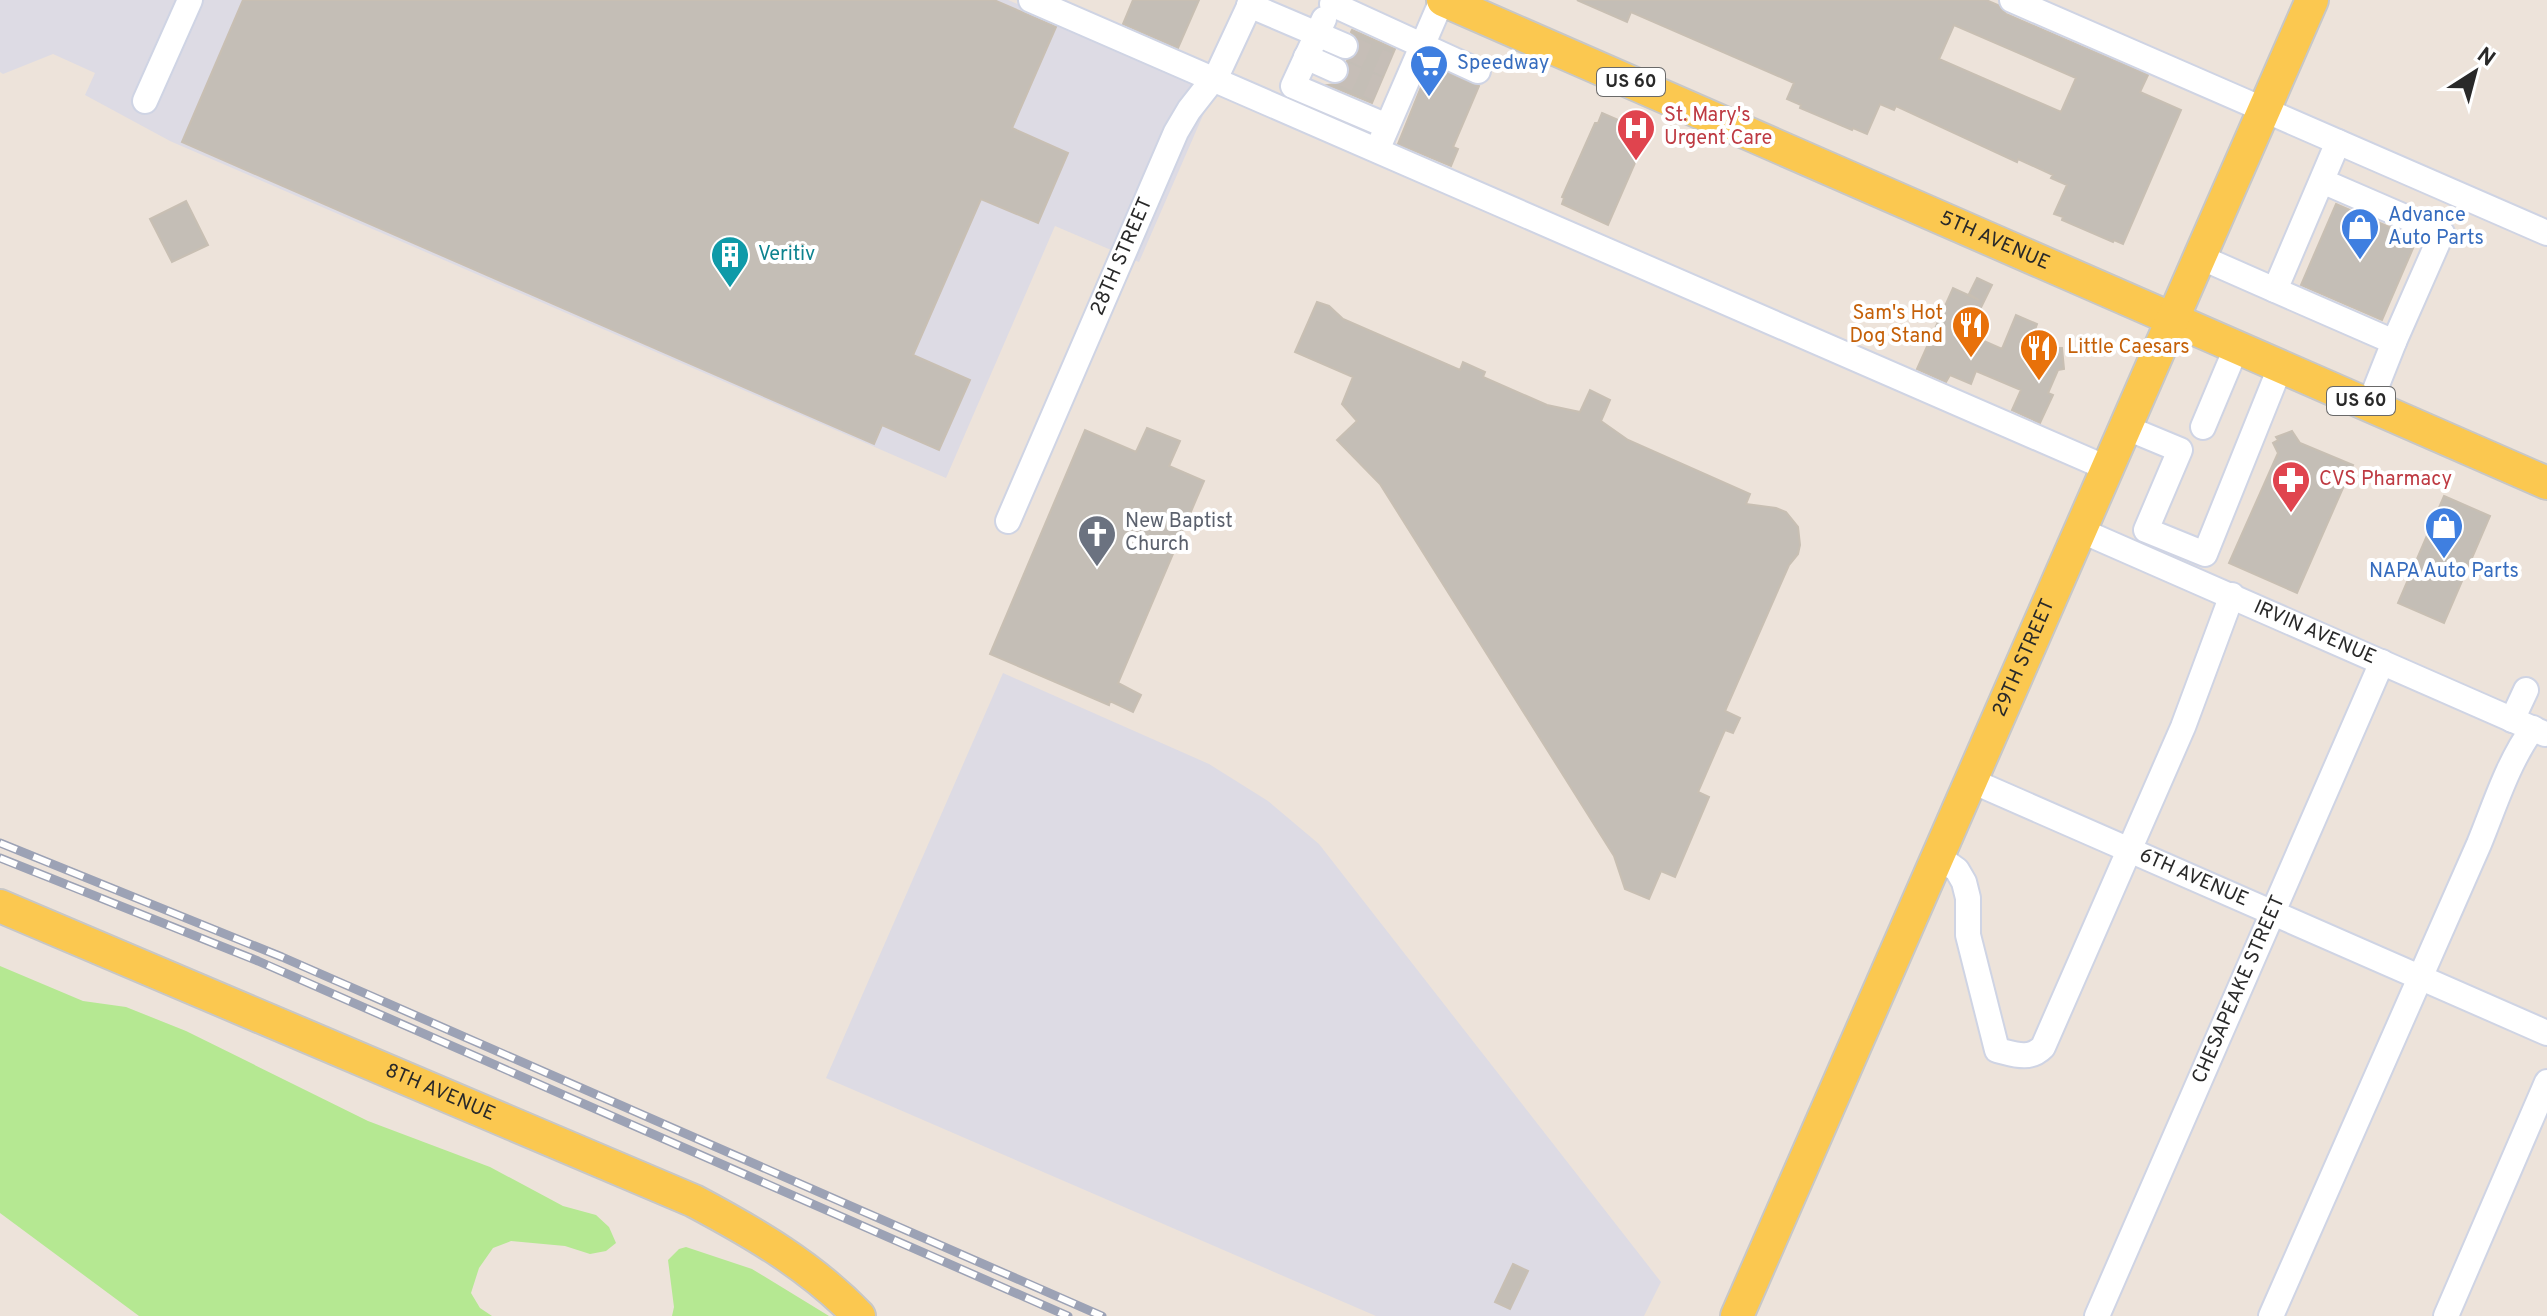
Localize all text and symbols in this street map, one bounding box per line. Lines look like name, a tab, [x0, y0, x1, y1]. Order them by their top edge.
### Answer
north arrow	[2435, 32, 2515, 112]
text: N	[2471, 42, 2500, 73]
supermarket icon: Speedway	[1408, 43, 1450, 98]
place label: Speedway	[1457, 51, 1549, 77]
road number: US 60	[1597, 68, 1665, 96]
place label: St. Mary's Urgent Care	[1664, 103, 1772, 152]
hospital icon: St. Mary's Urgent Care	[1615, 107, 1657, 162]
street label: 28TH STREET	[1085, 194, 1159, 320]
place label: Advance Auto Parts	[2388, 203, 2484, 252]
street label: 5TH AVENUE	[1935, 206, 2054, 277]
shop icon: Advance Auto Parts	[2339, 206, 2381, 261]
building icon: Veritiv	[709, 234, 751, 289]
place label: Veritiv	[758, 242, 815, 268]
place label: Sam's Hot Dog Stand	[1849, 301, 1943, 350]
restaurant icon: Sam's Hot Dog Stand	[1950, 304, 1992, 359]
restaurant icon: Little Caesars	[2018, 327, 2060, 382]
place label: Little Caesars	[2067, 335, 2190, 361]
road number: US 60	[2327, 387, 2395, 415]
pharmacy icon: CVS Pharmacy	[2270, 459, 2312, 514]
place label: CVS Pharmacy	[2319, 467, 2452, 493]
shop icon: NAPA Auto Parts	[2423, 505, 2465, 560]
place label: New Baptist Church	[1125, 509, 1233, 558]
church icon: New Baptist Church	[1076, 513, 1118, 568]
place label: NAPA Auto Parts	[2369, 559, 2519, 585]
street label: 29TH STREET	[1987, 595, 2062, 721]
street label: IRVIN AVENUE	[2249, 595, 2380, 671]
street label: 6TH AVENUE	[2135, 843, 2252, 913]
street label: CHESAPEAKE STREET	[2187, 891, 2292, 1088]
street label: 8TH AVENUE	[381, 1058, 499, 1128]

